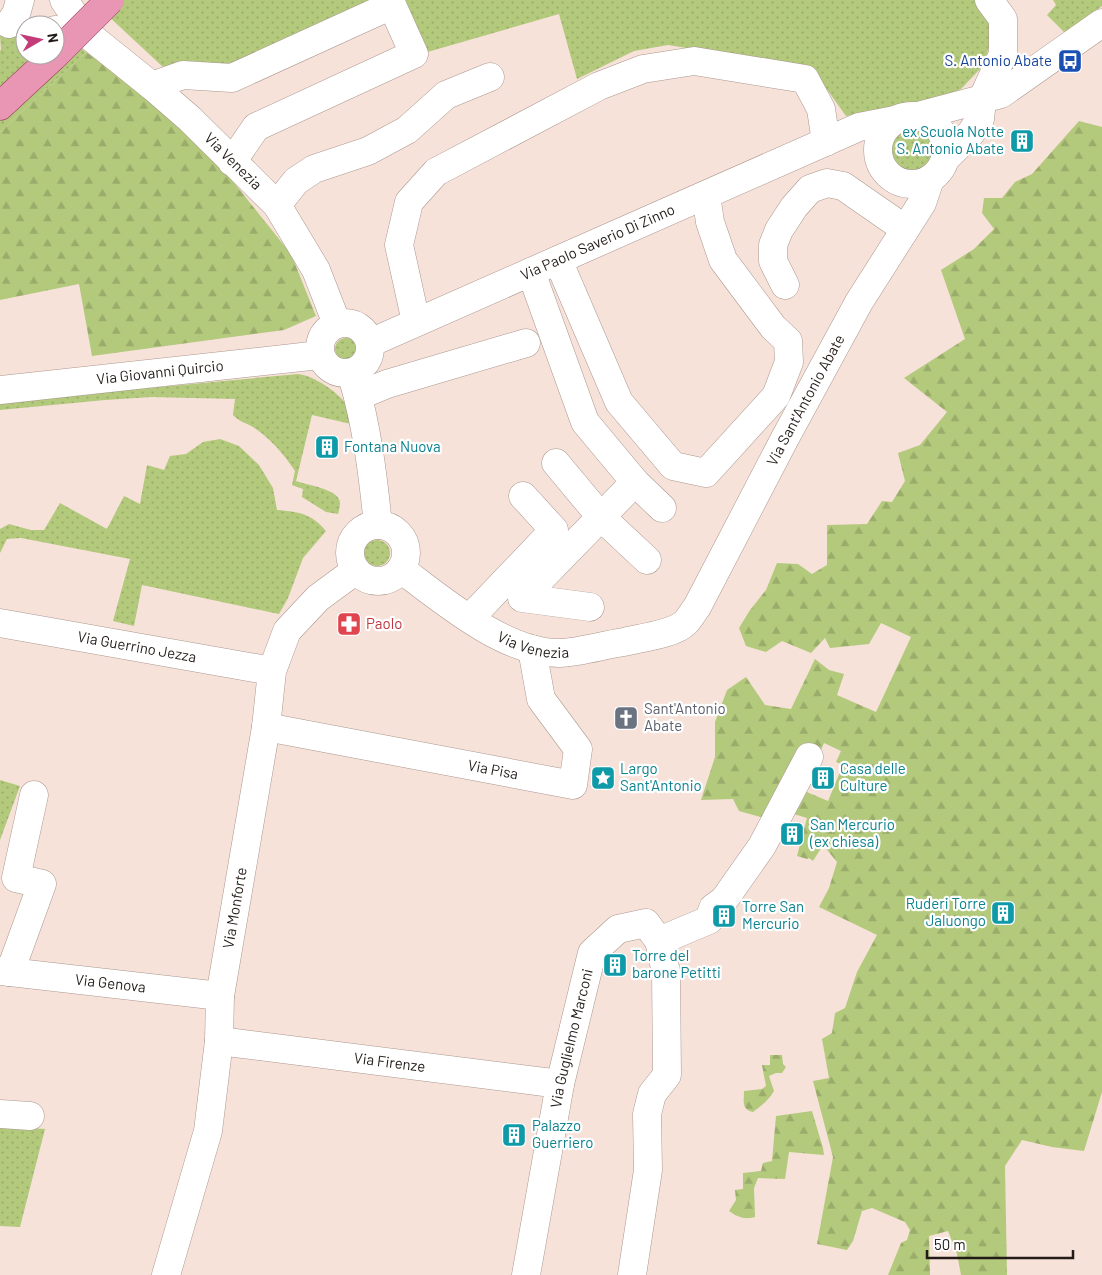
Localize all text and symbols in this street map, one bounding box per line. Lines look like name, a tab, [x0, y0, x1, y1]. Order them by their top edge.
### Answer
north arrow	[15, 15, 65, 65]
text: N	[44, 32, 62, 44]
bus stop icon: S. Antonio Abate	[1057, 48, 1083, 74]
place label: S. Antonio Abate	[944, 51, 1052, 69]
place label: ex Scuola Notte S. Antonio Abate	[896, 122, 1004, 157]
street label: Via Venezia	[201, 128, 266, 193]
building icon: ex Scuola Notte S. Antonio Abate	[1009, 128, 1035, 154]
street label: Via Paolo Saverio Di Zinno	[517, 200, 677, 283]
street label: Via Sant'Antonio Abate	[762, 331, 848, 468]
street label: Via Giovanni Quircio	[95, 356, 224, 387]
building icon: Fontana Nuova	[314, 434, 340, 460]
place label: Fontana Nuova	[344, 437, 441, 455]
pharmacy icon: Paolo	[336, 611, 362, 637]
place label: Paolo	[366, 614, 402, 632]
street label: Via Guerrino Jezza	[76, 627, 198, 665]
street label: Via Venezia	[495, 627, 570, 661]
place label: Sant'Antonio Abate	[644, 699, 726, 734]
church icon: Sant'Antonio Abate	[613, 705, 639, 731]
street label: Via Pisa	[466, 755, 520, 782]
place label: Largo Sant'Antonio	[620, 759, 702, 794]
place label: Casa delle Culture	[840, 759, 906, 794]
place icon: Largo Sant'Antonio	[590, 765, 616, 791]
building icon: Casa delle Culture	[810, 765, 836, 791]
place label: San Mercurio (ex chiesa)	[809, 815, 895, 850]
building icon: San Mercurio (ex chiesa)	[779, 821, 805, 847]
street label: Via Monforte	[218, 866, 250, 950]
place label: Ruderi Torre Jaluongo	[906, 894, 986, 929]
place label: Torre San Mercurio	[742, 897, 804, 932]
building icon: Ruderi Torre Jaluongo	[990, 900, 1016, 926]
building icon: Torre San Mercurio	[711, 903, 737, 929]
place label: Torre del barone Petitti	[632, 946, 721, 981]
building icon: Torre del barone Petitti	[602, 952, 628, 978]
street label: Via Guglielmo Marconi	[546, 967, 596, 1109]
street label: Via Genova	[74, 970, 147, 995]
street label: Via Firenze	[353, 1048, 427, 1075]
place label: Palazzo Guerriero	[532, 1116, 594, 1151]
building icon: Palazzo Guerriero	[501, 1122, 527, 1148]
scale bar	[927, 1228, 1073, 1260]
text: 50 m	[934, 1235, 966, 1253]

